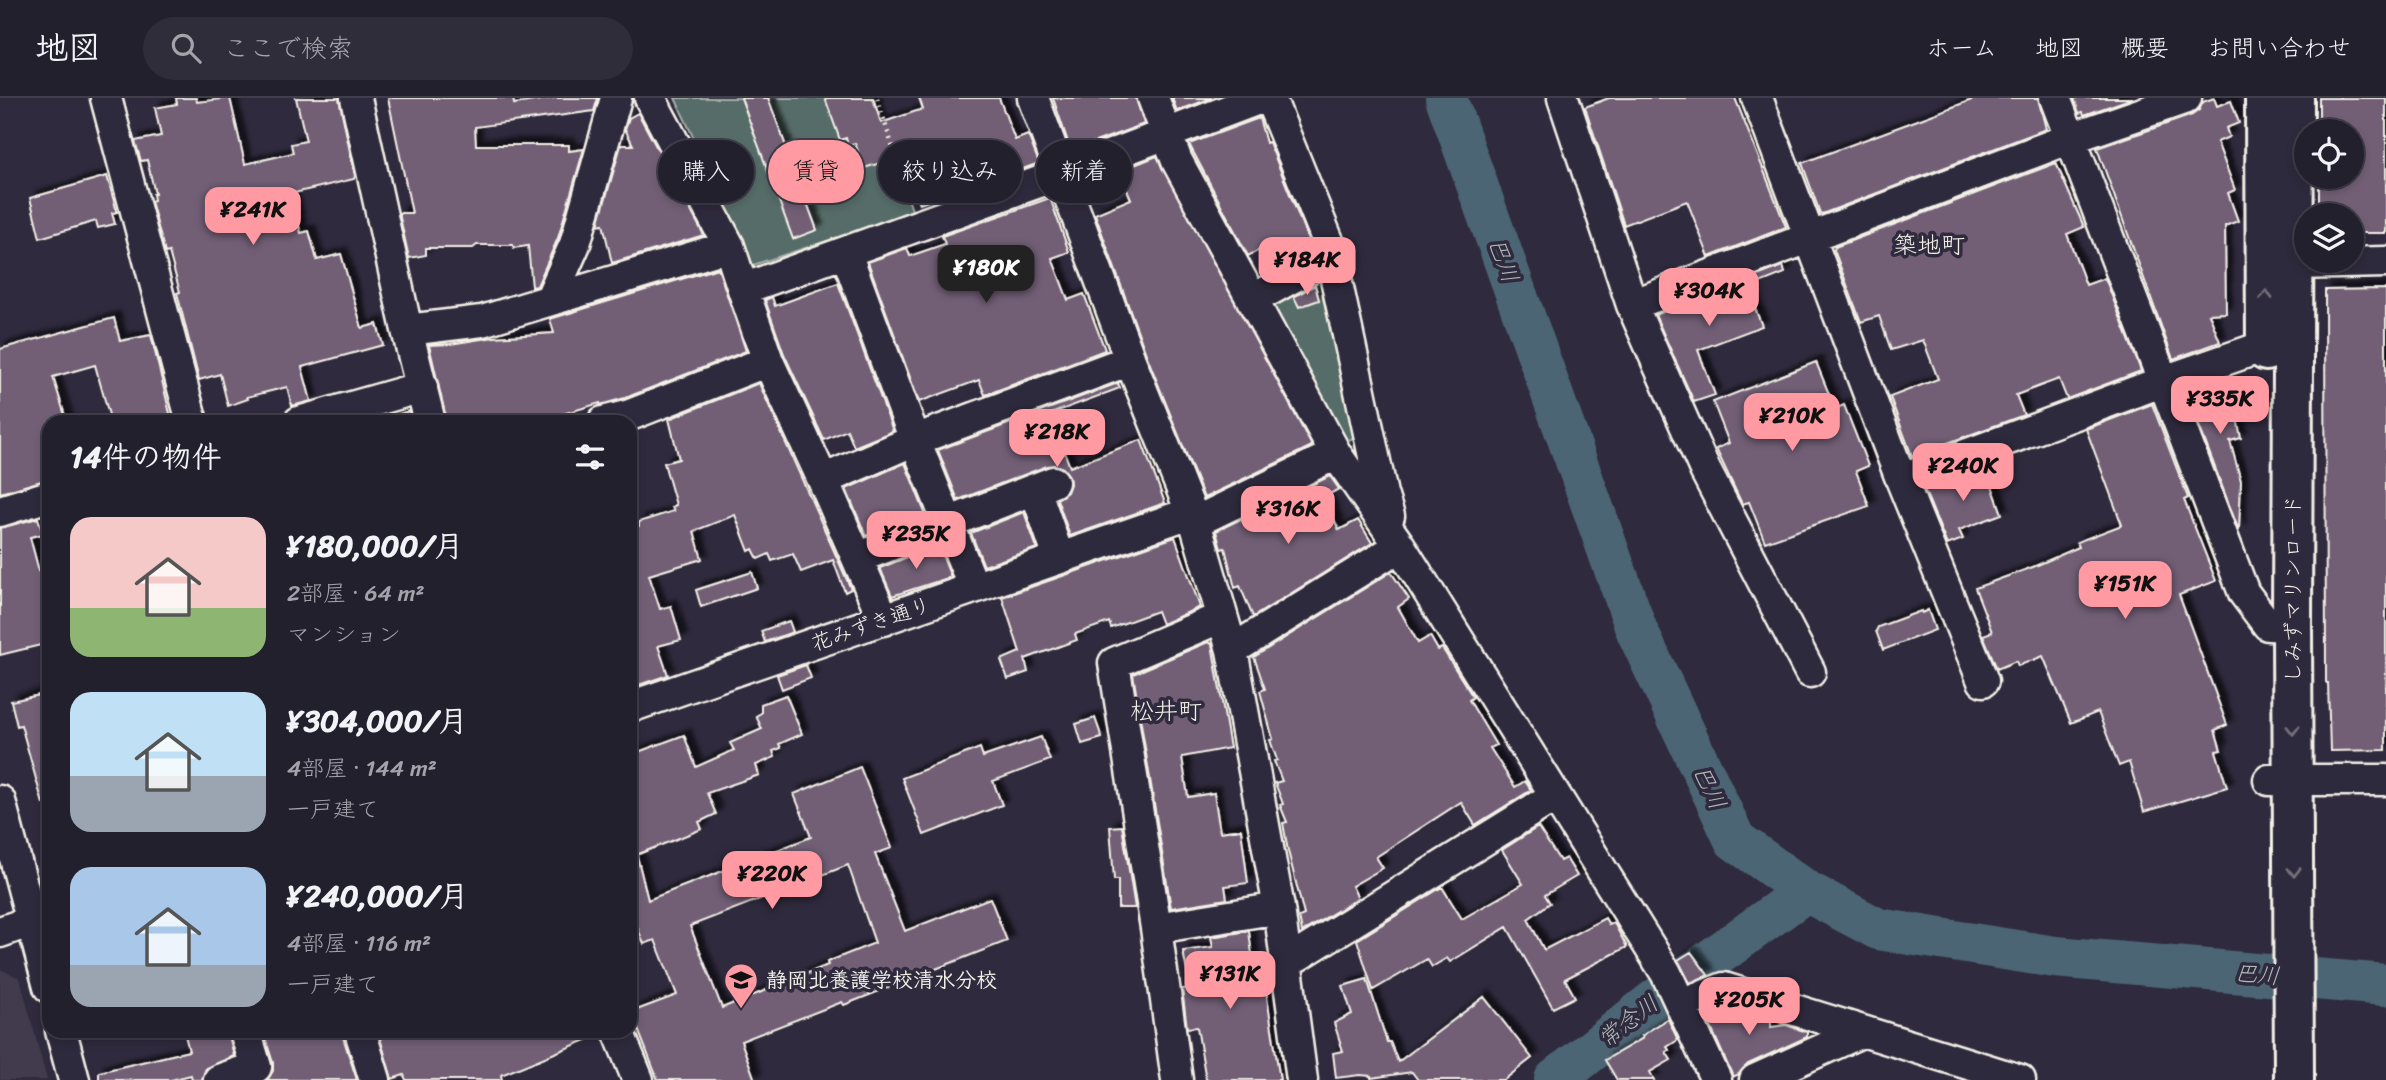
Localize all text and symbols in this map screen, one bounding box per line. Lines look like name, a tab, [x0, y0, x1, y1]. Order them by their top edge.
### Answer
search box	[143, 17, 633, 80]
text: 地図	[35, 19, 101, 77]
text: ここで検索	[223, 25, 353, 71]
text: ホーム	[1926, 27, 1997, 69]
text: 地図	[2035, 27, 2083, 69]
text: 概要	[2121, 27, 2169, 69]
text: お問い合わせ	[2207, 27, 2351, 69]
icon: search	[167, 29, 205, 67]
map controls	[2294, 119, 2364, 273]
button: locate	[2294, 119, 2364, 189]
chip: 購入	[658, 140, 754, 203]
chip: 賃貸	[768, 140, 864, 203]
chip: 絞り込み	[878, 140, 1022, 203]
chip: 新着	[1036, 140, 1132, 203]
pin: ¥241K	[204, 188, 302, 247]
text: ¥241K	[221, 189, 285, 230]
button: layers	[2294, 203, 2364, 273]
district label: 築地町	[1893, 224, 1965, 266]
water label: 巴川	[1476, 232, 1531, 289]
pin: ¥184K	[1258, 238, 1356, 297]
text: ¥184K	[1275, 239, 1339, 280]
pin: ¥180K	[937, 246, 1035, 305]
text: ¥180K	[953, 247, 1019, 288]
pin: ¥304K	[1660, 268, 1758, 328]
text: ¥304K	[1675, 270, 1743, 311]
one-way arrow	[2258, 289, 2274, 300]
pin: ¥335K	[2171, 376, 2269, 436]
text: ¥335K	[2187, 378, 2253, 419]
pin: ¥210K	[1743, 394, 1841, 453]
text: ¥210K	[1760, 395, 1824, 436]
pin: ¥218K	[1008, 410, 1106, 469]
text: ¥218K	[1025, 411, 1089, 452]
text: 14件の物件	[70, 430, 222, 484]
icon: filters	[571, 438, 609, 476]
pin: ¥240K	[1914, 444, 2012, 503]
text: ¥240K	[1929, 445, 1997, 486]
pin: ¥316K	[1239, 486, 1337, 546]
text: ¥316K	[1257, 488, 1319, 529]
street label: しみずマリンロード	[2274, 495, 2312, 683]
pin: ¥235K	[867, 512, 965, 571]
text: ¥235K	[883, 513, 949, 554]
text: ¥180,000/月	[287, 519, 463, 573]
icon: home	[126, 545, 210, 629]
pin: ¥151K	[2076, 561, 2174, 621]
text: ¥151K	[2095, 563, 2155, 604]
text: 2部屋 · 64 m²	[287, 573, 425, 614]
street label: 花みずき通り	[806, 586, 936, 662]
text: マンション	[287, 614, 401, 655]
district label: 松井町	[1130, 690, 1202, 732]
text: ¥304,000/月	[287, 694, 468, 748]
icon: home	[126, 720, 210, 804]
one-way arrow	[2285, 725, 2301, 735]
text: 4部屋 · 144 m²	[287, 748, 437, 789]
water label: 巴川	[1681, 758, 1738, 817]
text: 一戸建て	[287, 789, 379, 830]
pin: ¥220K	[723, 852, 821, 911]
text: ¥220K	[738, 853, 806, 894]
one-way arrow	[2286, 867, 2302, 878]
text: ¥240,000/月	[287, 869, 469, 923]
icon: home	[126, 895, 210, 979]
text: 4部屋 · 116 m²	[287, 923, 431, 964]
pin: ¥131K	[1181, 951, 1279, 1011]
water label: 巴川	[2232, 952, 2282, 997]
text: ¥131K	[1200, 953, 1260, 994]
school or university icon: 静岡北養護学校清水分校	[722, 961, 760, 1010]
place label: 静岡北養護学校清水分校	[766, 961, 997, 999]
text: 一戸建て	[287, 964, 379, 1005]
pin: ¥205K	[1700, 978, 1798, 1037]
text: ¥205K	[1715, 979, 1783, 1020]
water label: 常念川	[1589, 984, 1668, 1059]

